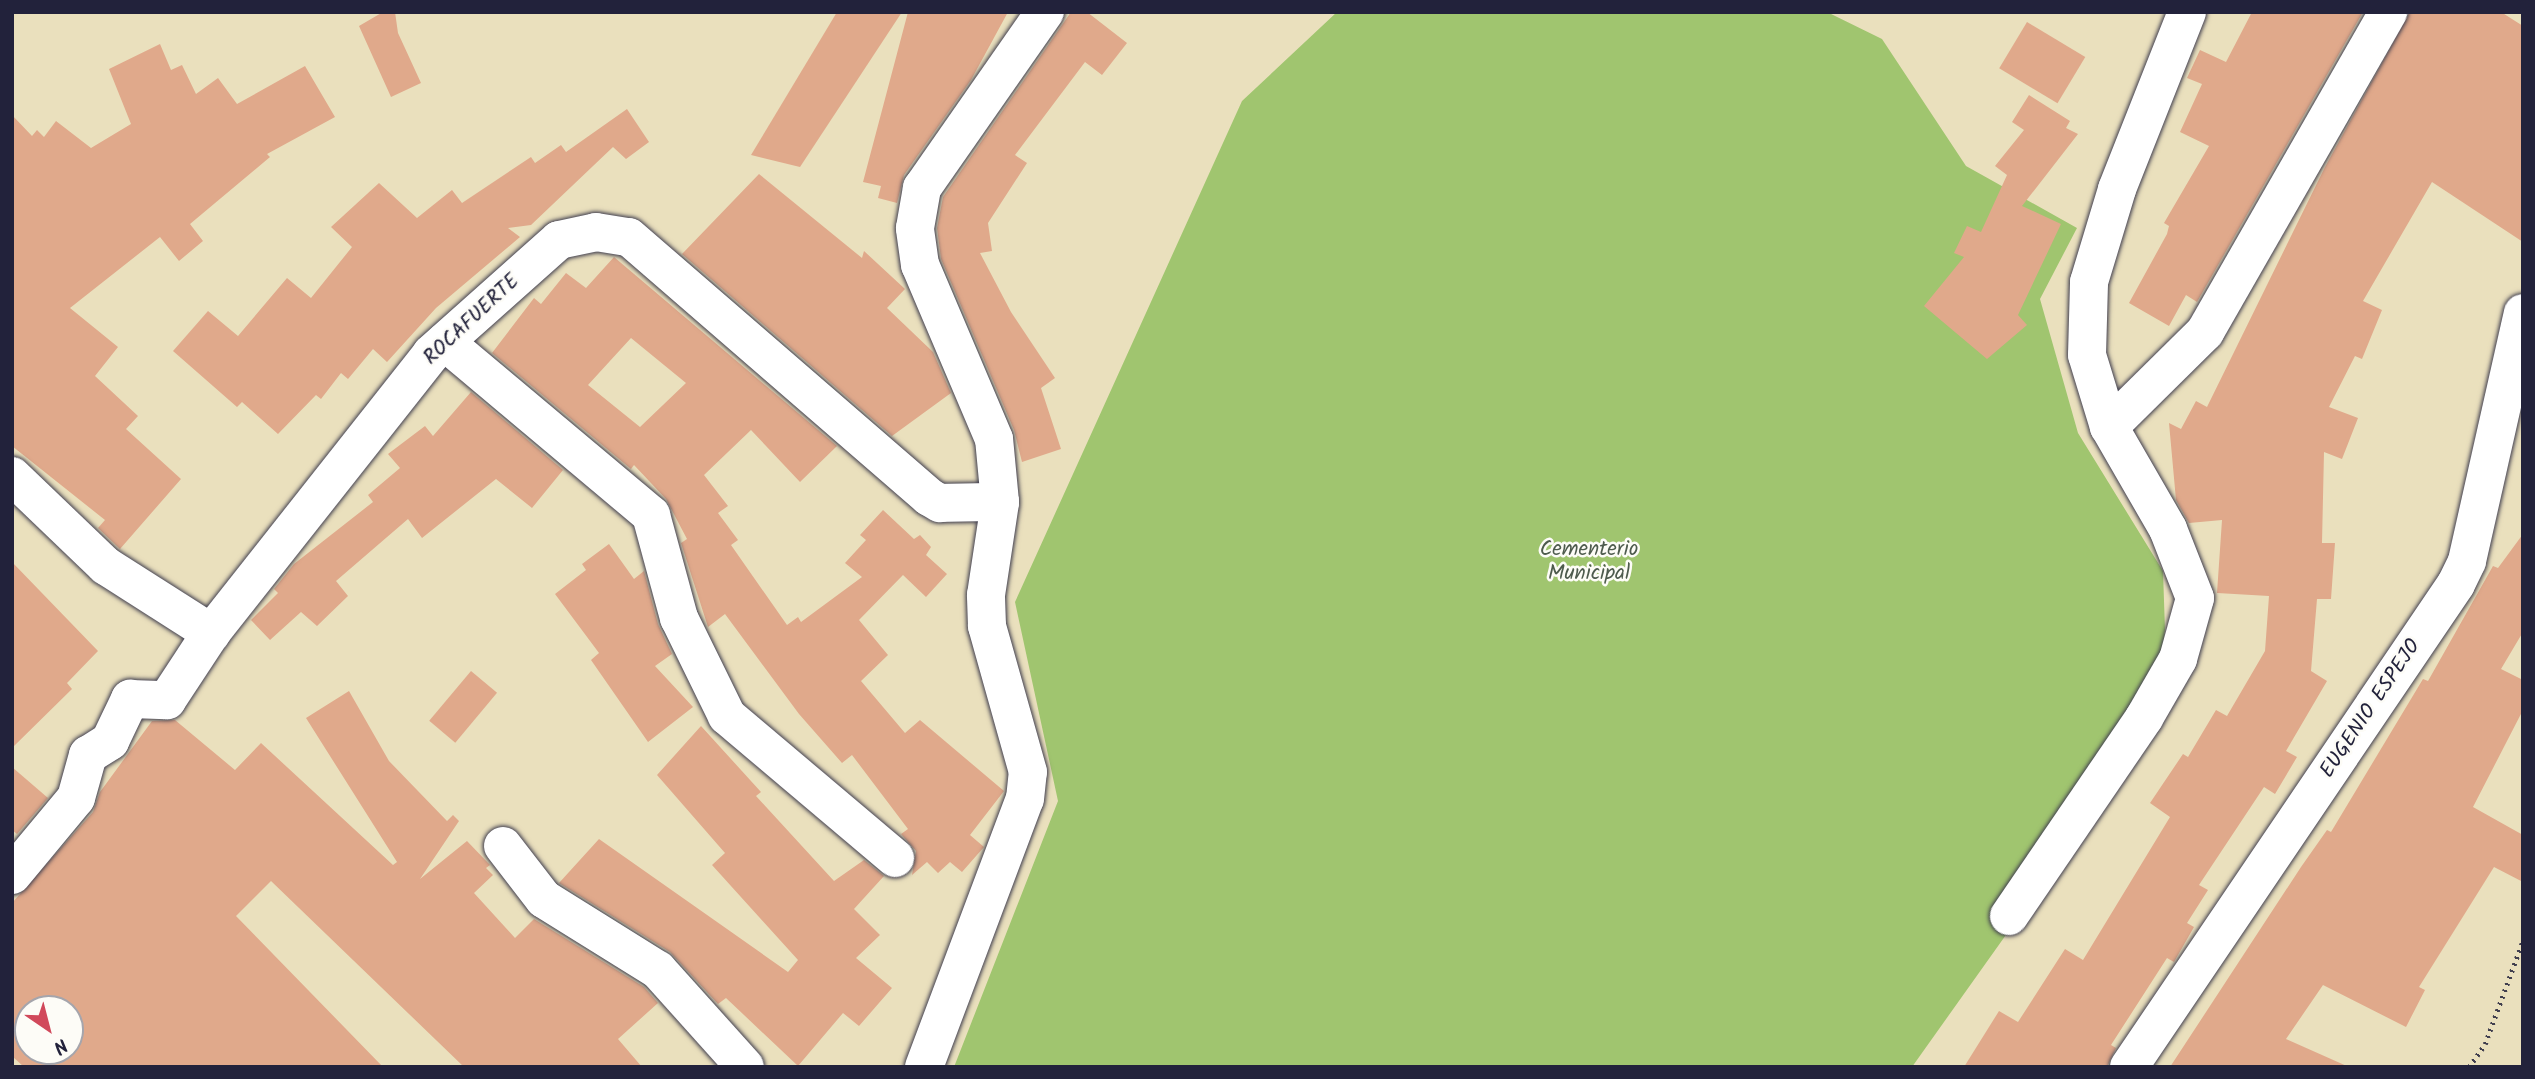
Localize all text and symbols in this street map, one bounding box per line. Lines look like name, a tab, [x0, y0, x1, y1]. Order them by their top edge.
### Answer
street label: ROCAFUERTE	[419, 269, 525, 371]
park label: Cementerio Municipal	[1540, 537, 1638, 587]
street label: EUGENIO ESPEJO	[2315, 635, 2427, 783]
north arrow	[14, 995, 84, 1065]
text: N	[46, 1030, 73, 1061]

